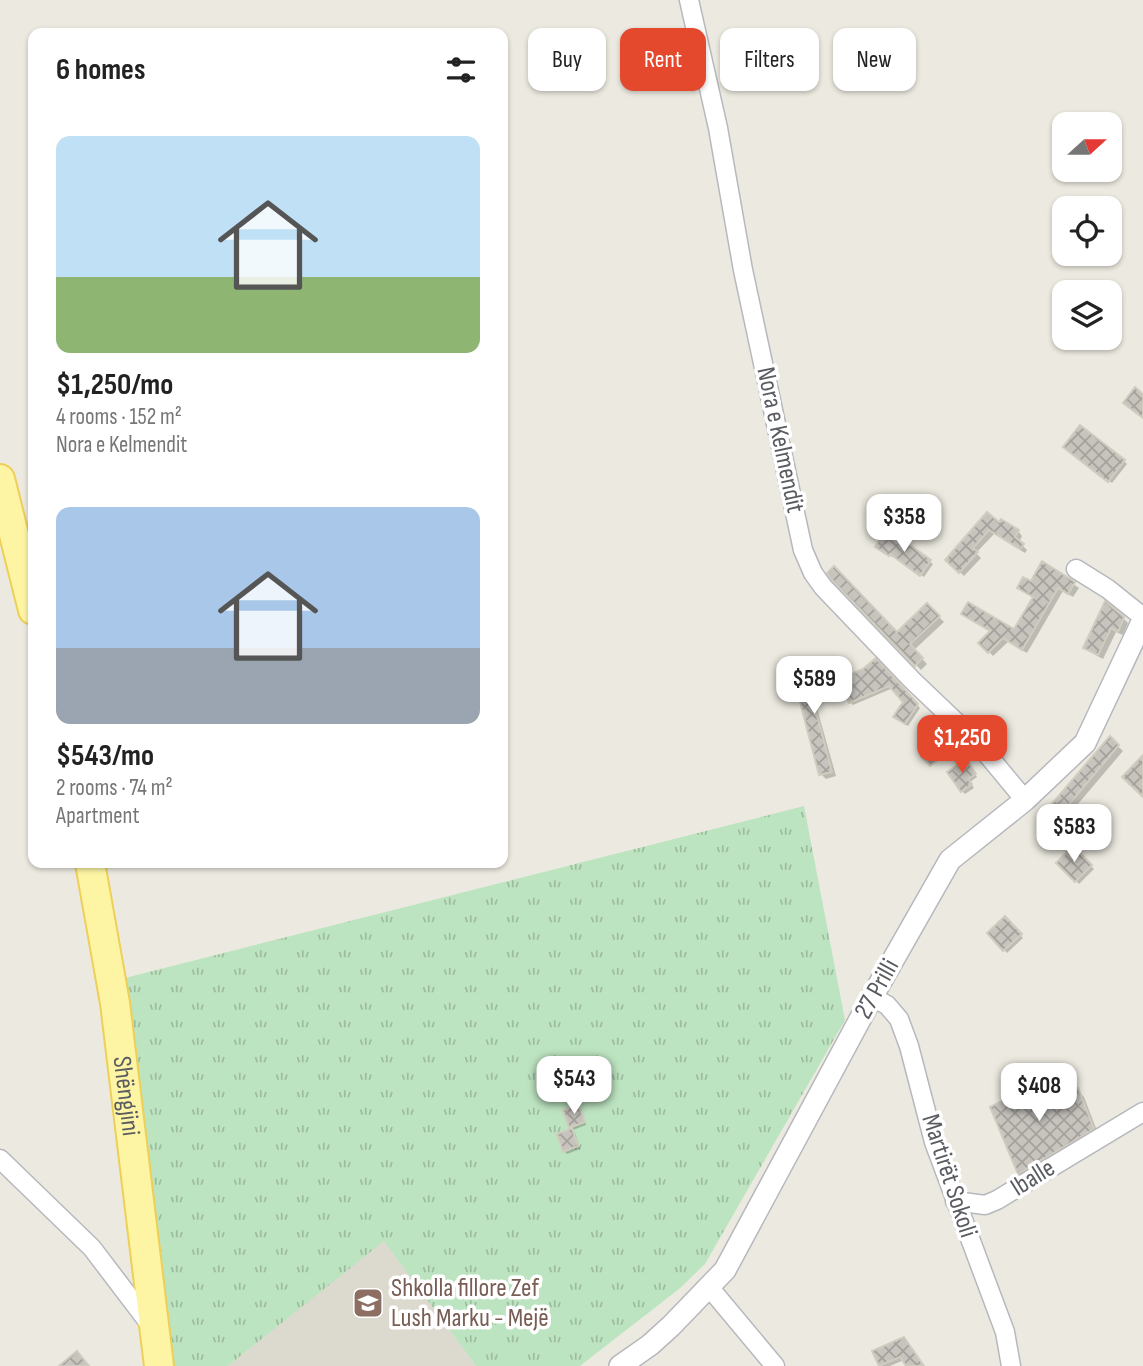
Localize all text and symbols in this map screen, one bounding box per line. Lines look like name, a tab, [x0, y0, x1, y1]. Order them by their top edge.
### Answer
chip: Buy	[528, 28, 606, 91]
chip: Rent	[620, 28, 706, 91]
chip: Filters	[720, 28, 819, 91]
chip: New	[833, 28, 916, 91]
icon: filters	[442, 51, 480, 89]
text: 6 homes	[56, 52, 145, 88]
north arrow	[1052, 112, 1122, 182]
map controls	[1052, 112, 1122, 350]
icon: home	[205, 182, 331, 308]
button: locate	[1052, 196, 1122, 266]
button: layers	[1052, 280, 1122, 350]
street label: Nora e Kelmendit	[749, 364, 811, 516]
text: $1,250/mo	[56, 367, 173, 403]
text: 4 rooms · 152 m²	[56, 403, 182, 431]
text: Nora e Kelmendit	[56, 431, 187, 459]
pin: $358	[863, 494, 945, 554]
text: $358	[882, 503, 926, 531]
icon: home	[205, 553, 331, 679]
pin: $589	[773, 656, 855, 716]
text: $589	[792, 665, 836, 693]
pin: $1,250	[905, 716, 1019, 775]
text: $1,250	[933, 724, 991, 752]
text: $543/mo	[56, 738, 154, 774]
text: 2 rooms · 74 m²	[56, 774, 173, 802]
text: Apartment	[56, 802, 140, 830]
pin: $583	[1033, 804, 1115, 864]
text: $583	[1052, 813, 1096, 841]
street label: 27 Prilli	[848, 954, 906, 1024]
street label: Shëngjini	[106, 1054, 147, 1138]
pin: $543	[533, 1056, 615, 1116]
pin: $408	[998, 1064, 1080, 1123]
text: $543	[553, 1065, 595, 1093]
text: $408	[1017, 1072, 1061, 1100]
street label: Martirët Sokoli	[914, 1110, 984, 1242]
street label: Iballe	[1005, 1153, 1061, 1203]
place label: Shkolla fillore Zef Lush Marku - Mejë	[391, 1273, 549, 1334]
school or university icon: Shkolla fillore Zef Lush Marku - Mejë	[351, 1286, 385, 1320]

